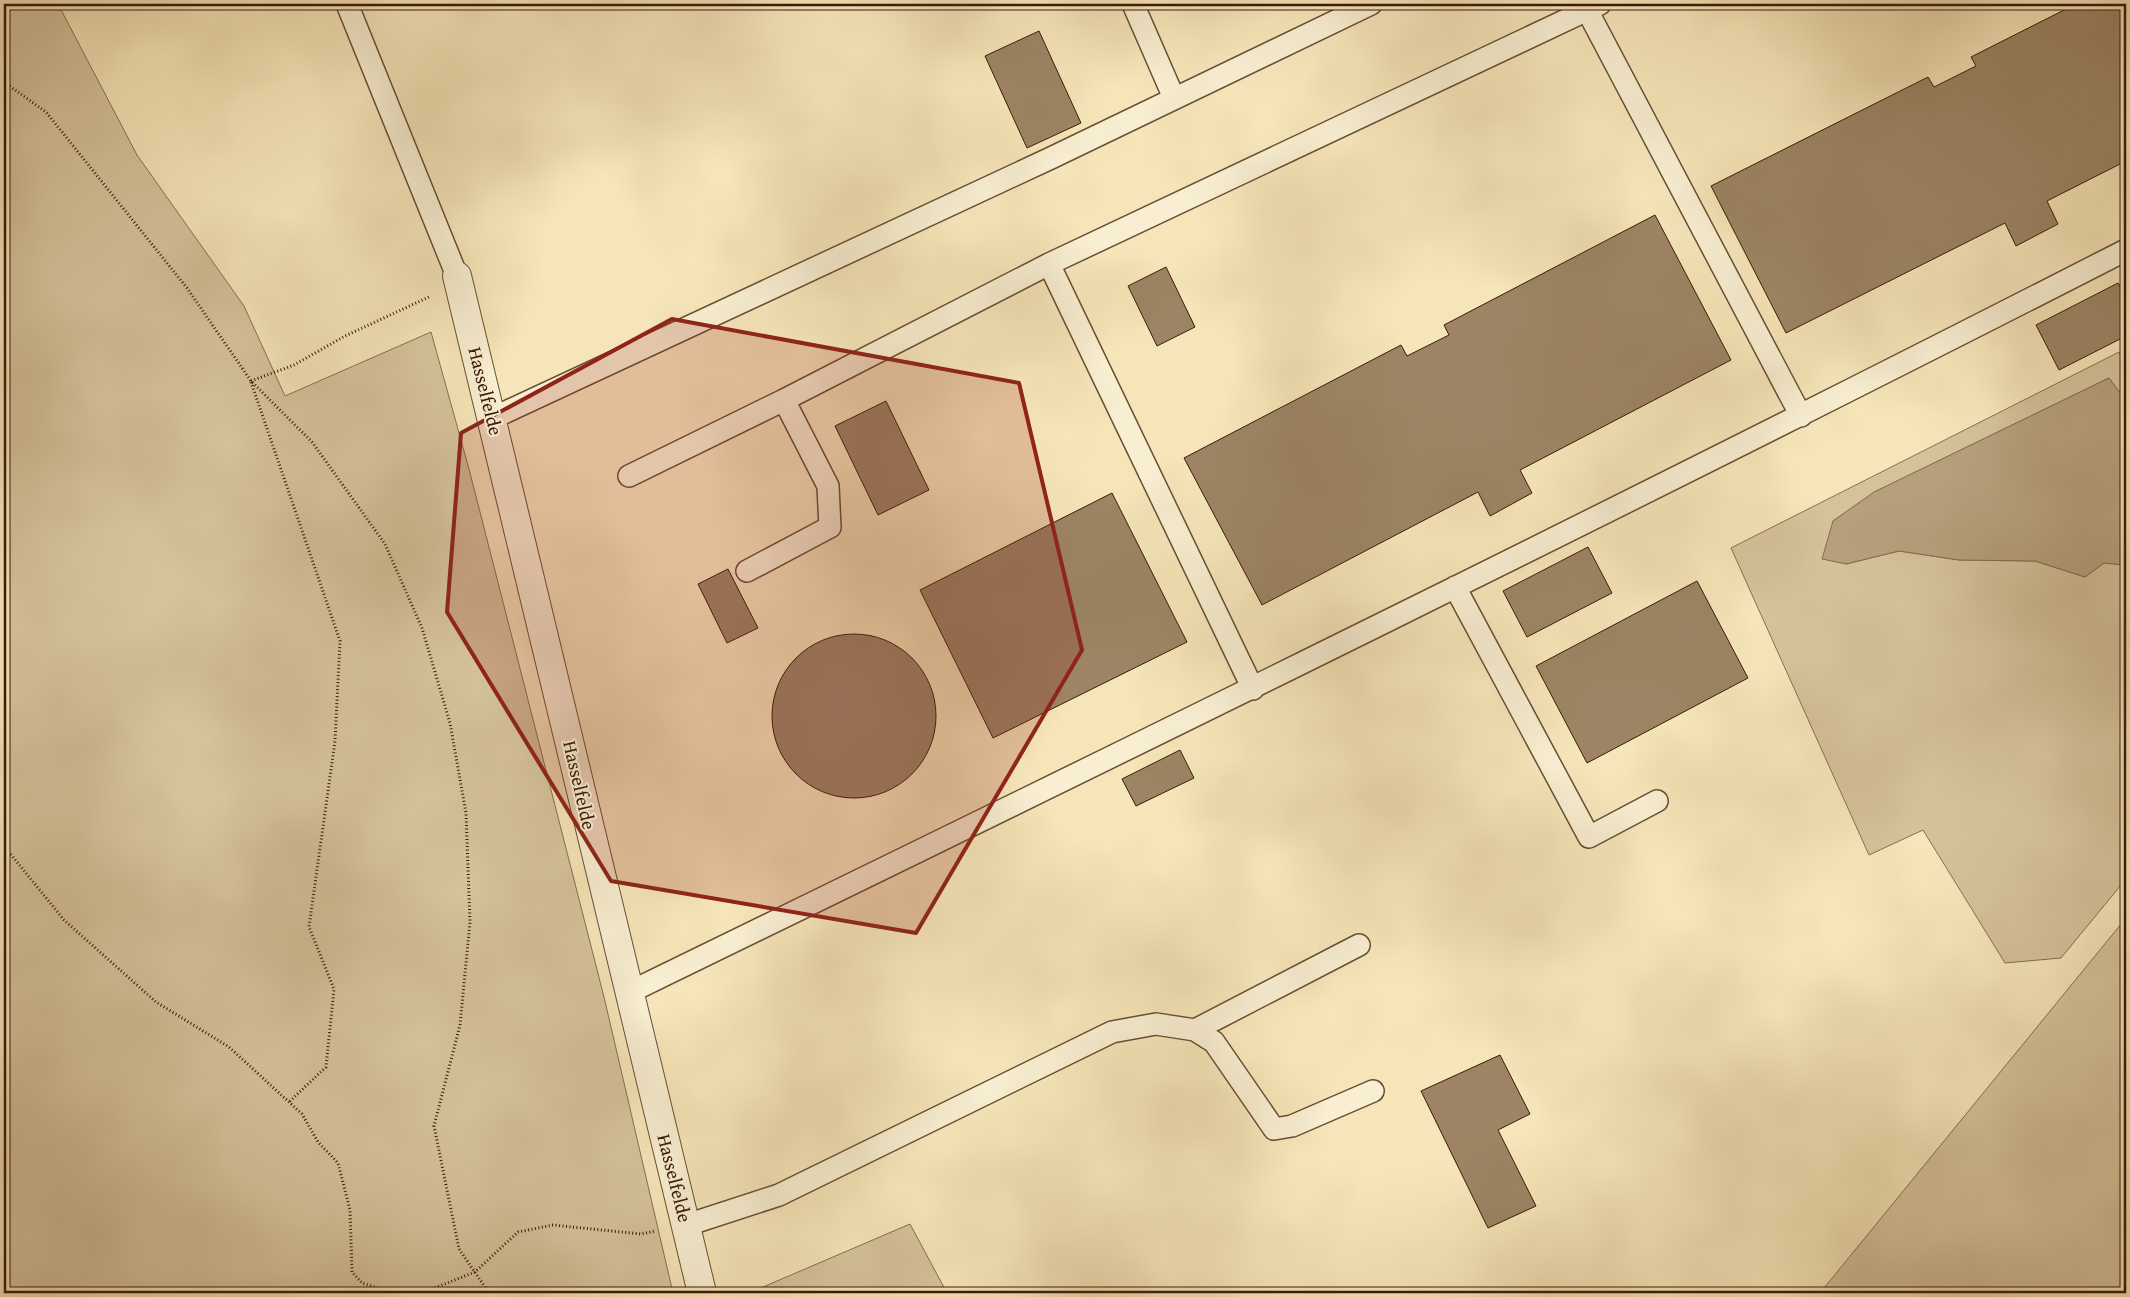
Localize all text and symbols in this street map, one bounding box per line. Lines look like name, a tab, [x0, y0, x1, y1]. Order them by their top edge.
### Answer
street label: Hasselfelde	[461, 344, 511, 438]
street label: Hasselfelde	[556, 738, 604, 832]
street label: Hasselfelde	[650, 1131, 700, 1225]

